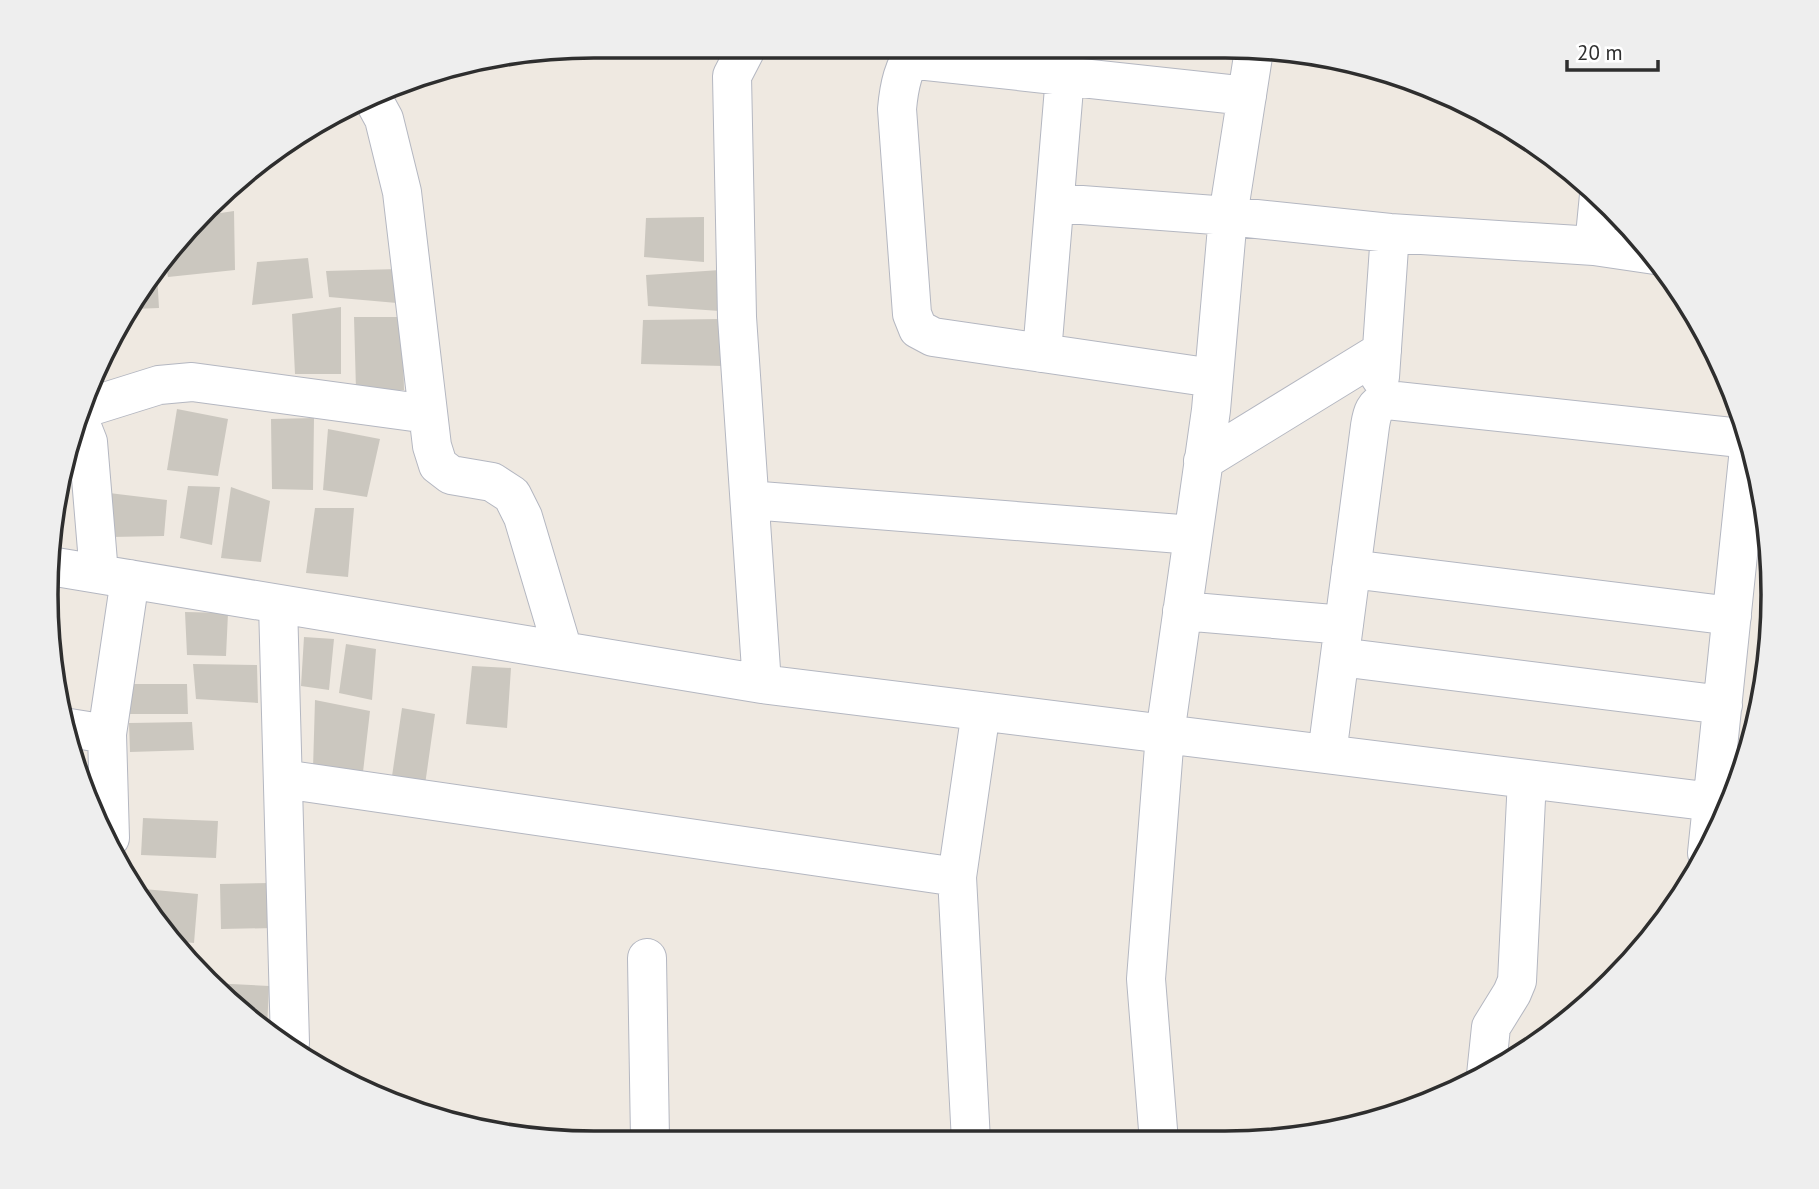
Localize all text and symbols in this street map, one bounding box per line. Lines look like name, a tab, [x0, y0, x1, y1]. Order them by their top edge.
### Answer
scale bar	[1567, 28, 1658, 72]
text: 20 m	[1577, 39, 1623, 66]

